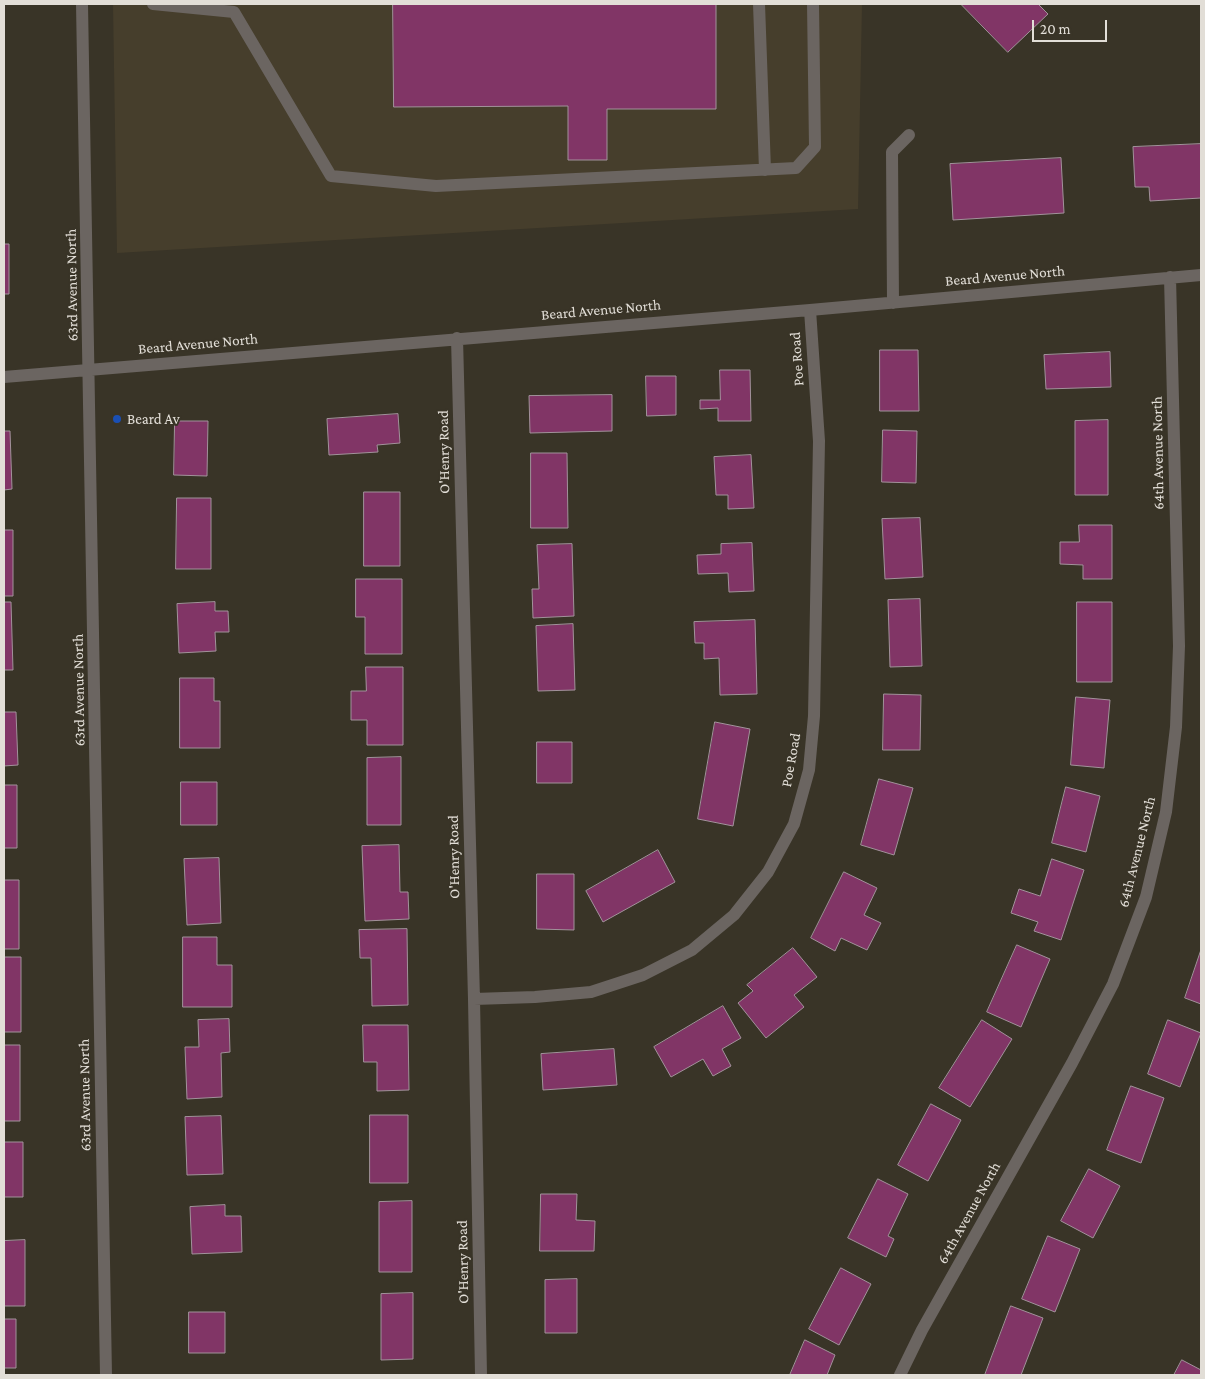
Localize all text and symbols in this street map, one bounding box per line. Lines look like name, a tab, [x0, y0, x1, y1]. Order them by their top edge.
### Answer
scale bar	[1035, 10, 1110, 42]
text: 20 m	[1040, 21, 1071, 37]
street label: 63rd Avenue North	[62, 229, 82, 341]
street label: Beard Avenue North	[944, 262, 1066, 290]
street label: Beard Avenue North	[540, 296, 662, 324]
street label: Beard Avenue North	[137, 330, 259, 358]
street label: Poe Road	[786, 331, 808, 387]
street label: 64th Avenue North	[1148, 396, 1168, 510]
place label: Beard Av	[127, 410, 180, 428]
street label: O'Henry Road	[434, 410, 454, 494]
marker: Beard Av	[111, 413, 123, 425]
street label: 63rd Avenue North	[69, 634, 89, 746]
street label: Poe Road	[777, 732, 805, 788]
street label: 64th Avenue North	[1115, 795, 1159, 909]
street label: O'Henry Road	[444, 815, 464, 899]
street label: 63rd Avenue North	[75, 1039, 95, 1151]
street label: 64th Avenue North	[934, 1159, 1004, 1267]
street label: O'Henry Road	[453, 1220, 473, 1304]

